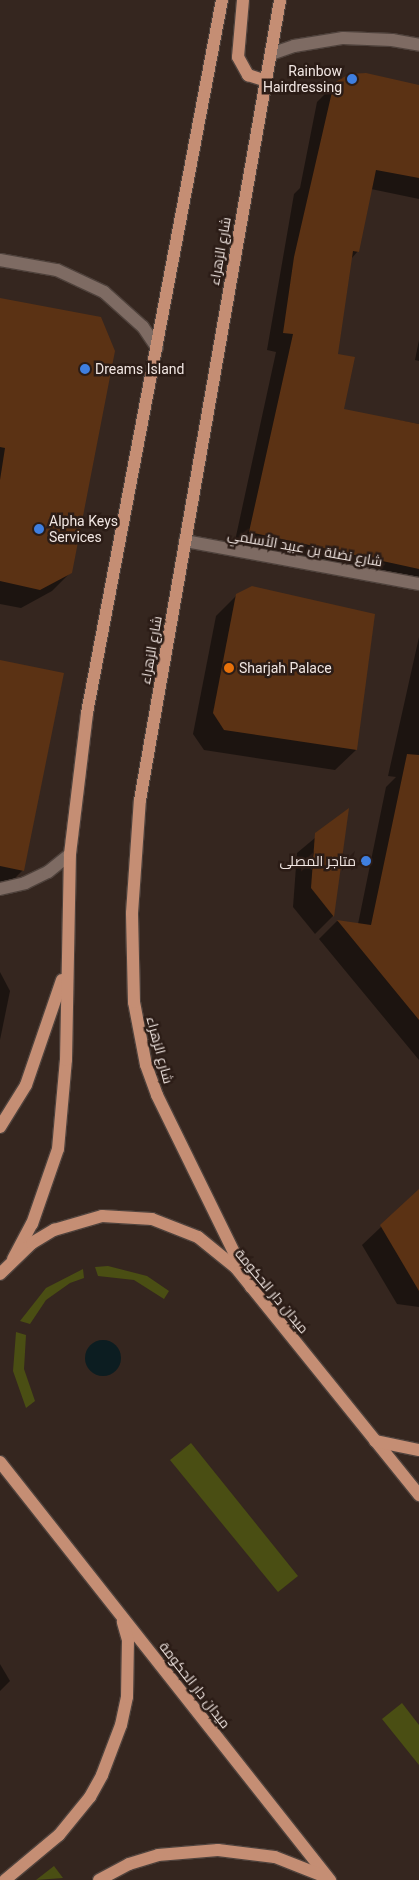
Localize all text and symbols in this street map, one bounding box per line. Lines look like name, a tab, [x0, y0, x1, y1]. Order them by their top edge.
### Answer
place label: Rainbow Hairdressing	[263, 63, 342, 95]
marker: Rainbow Hairdressing	[346, 73, 358, 85]
street label: شارع الزهراء	[206, 216, 234, 286]
place label: Dreams Island	[95, 361, 184, 377]
marker: Dreams Island	[79, 363, 91, 375]
place label: Alpha Keys Services	[49, 513, 118, 546]
marker: Alpha Keys Services	[33, 523, 45, 535]
street label: شارع نضلة بن عبيد الأسلمي	[226, 526, 384, 570]
street label: شارع الزهراء	[137, 615, 165, 685]
place label: Sharjah Palace	[239, 660, 332, 676]
marker: Sharjah Palace	[223, 662, 235, 674]
place label: متاجر المصلى	[280, 853, 356, 869]
marker: متاجر المصلى	[360, 855, 372, 867]
street label: شارع الزهراء	[143, 1014, 177, 1086]
street label: ميدان دار الحكومة	[232, 1245, 312, 1337]
street label: ميدان دار الحكومة	[156, 1638, 234, 1732]

